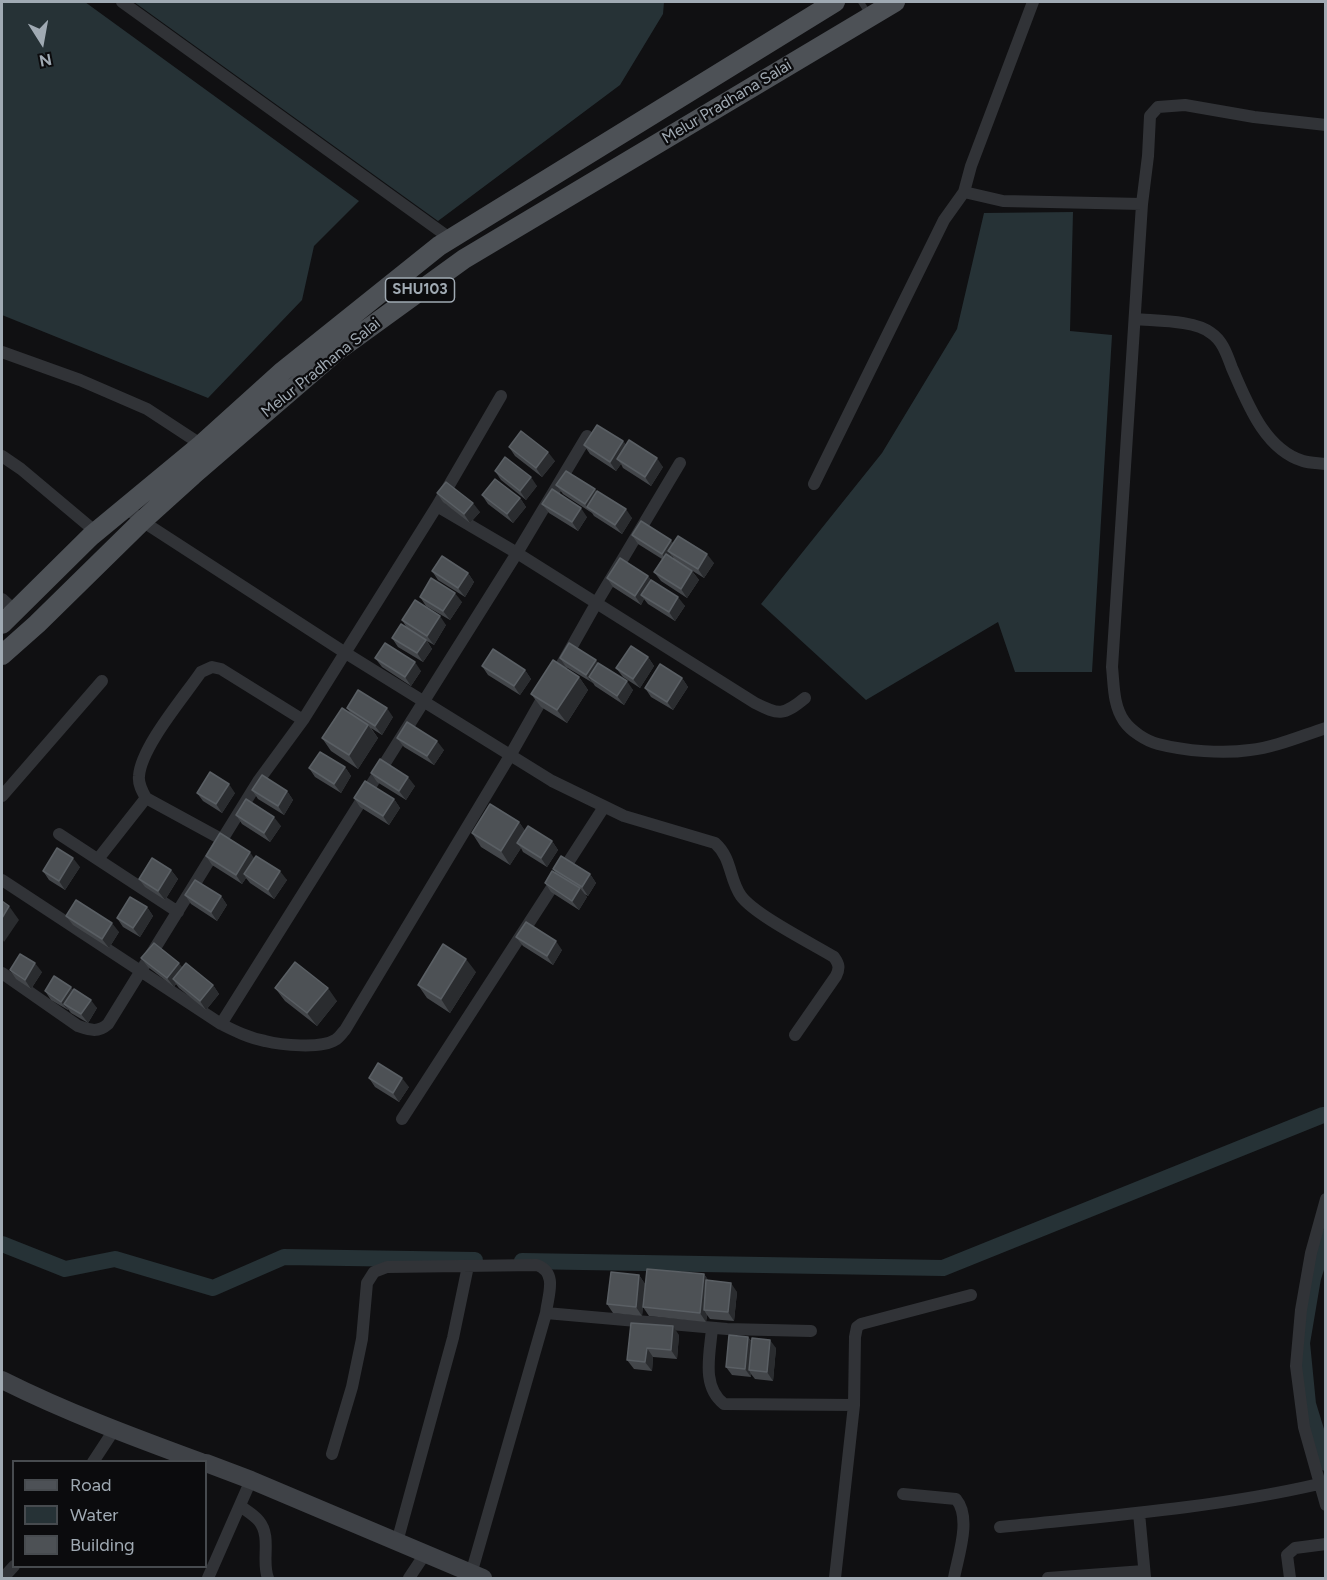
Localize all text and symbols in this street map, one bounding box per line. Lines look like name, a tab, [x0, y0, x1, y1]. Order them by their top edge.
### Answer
north arrow	[12, 12, 72, 72]
text: N	[38, 50, 53, 71]
street label: Melur Pradhana Salai	[659, 56, 795, 148]
road number: SHU103	[386, 278, 454, 302]
street label: Melur Pradhana Salai	[258, 314, 384, 422]
legend	[12, 1460, 207, 1568]
text: Road	[70, 1474, 111, 1496]
text: Water	[70, 1504, 118, 1526]
text: Building	[70, 1534, 135, 1556]

